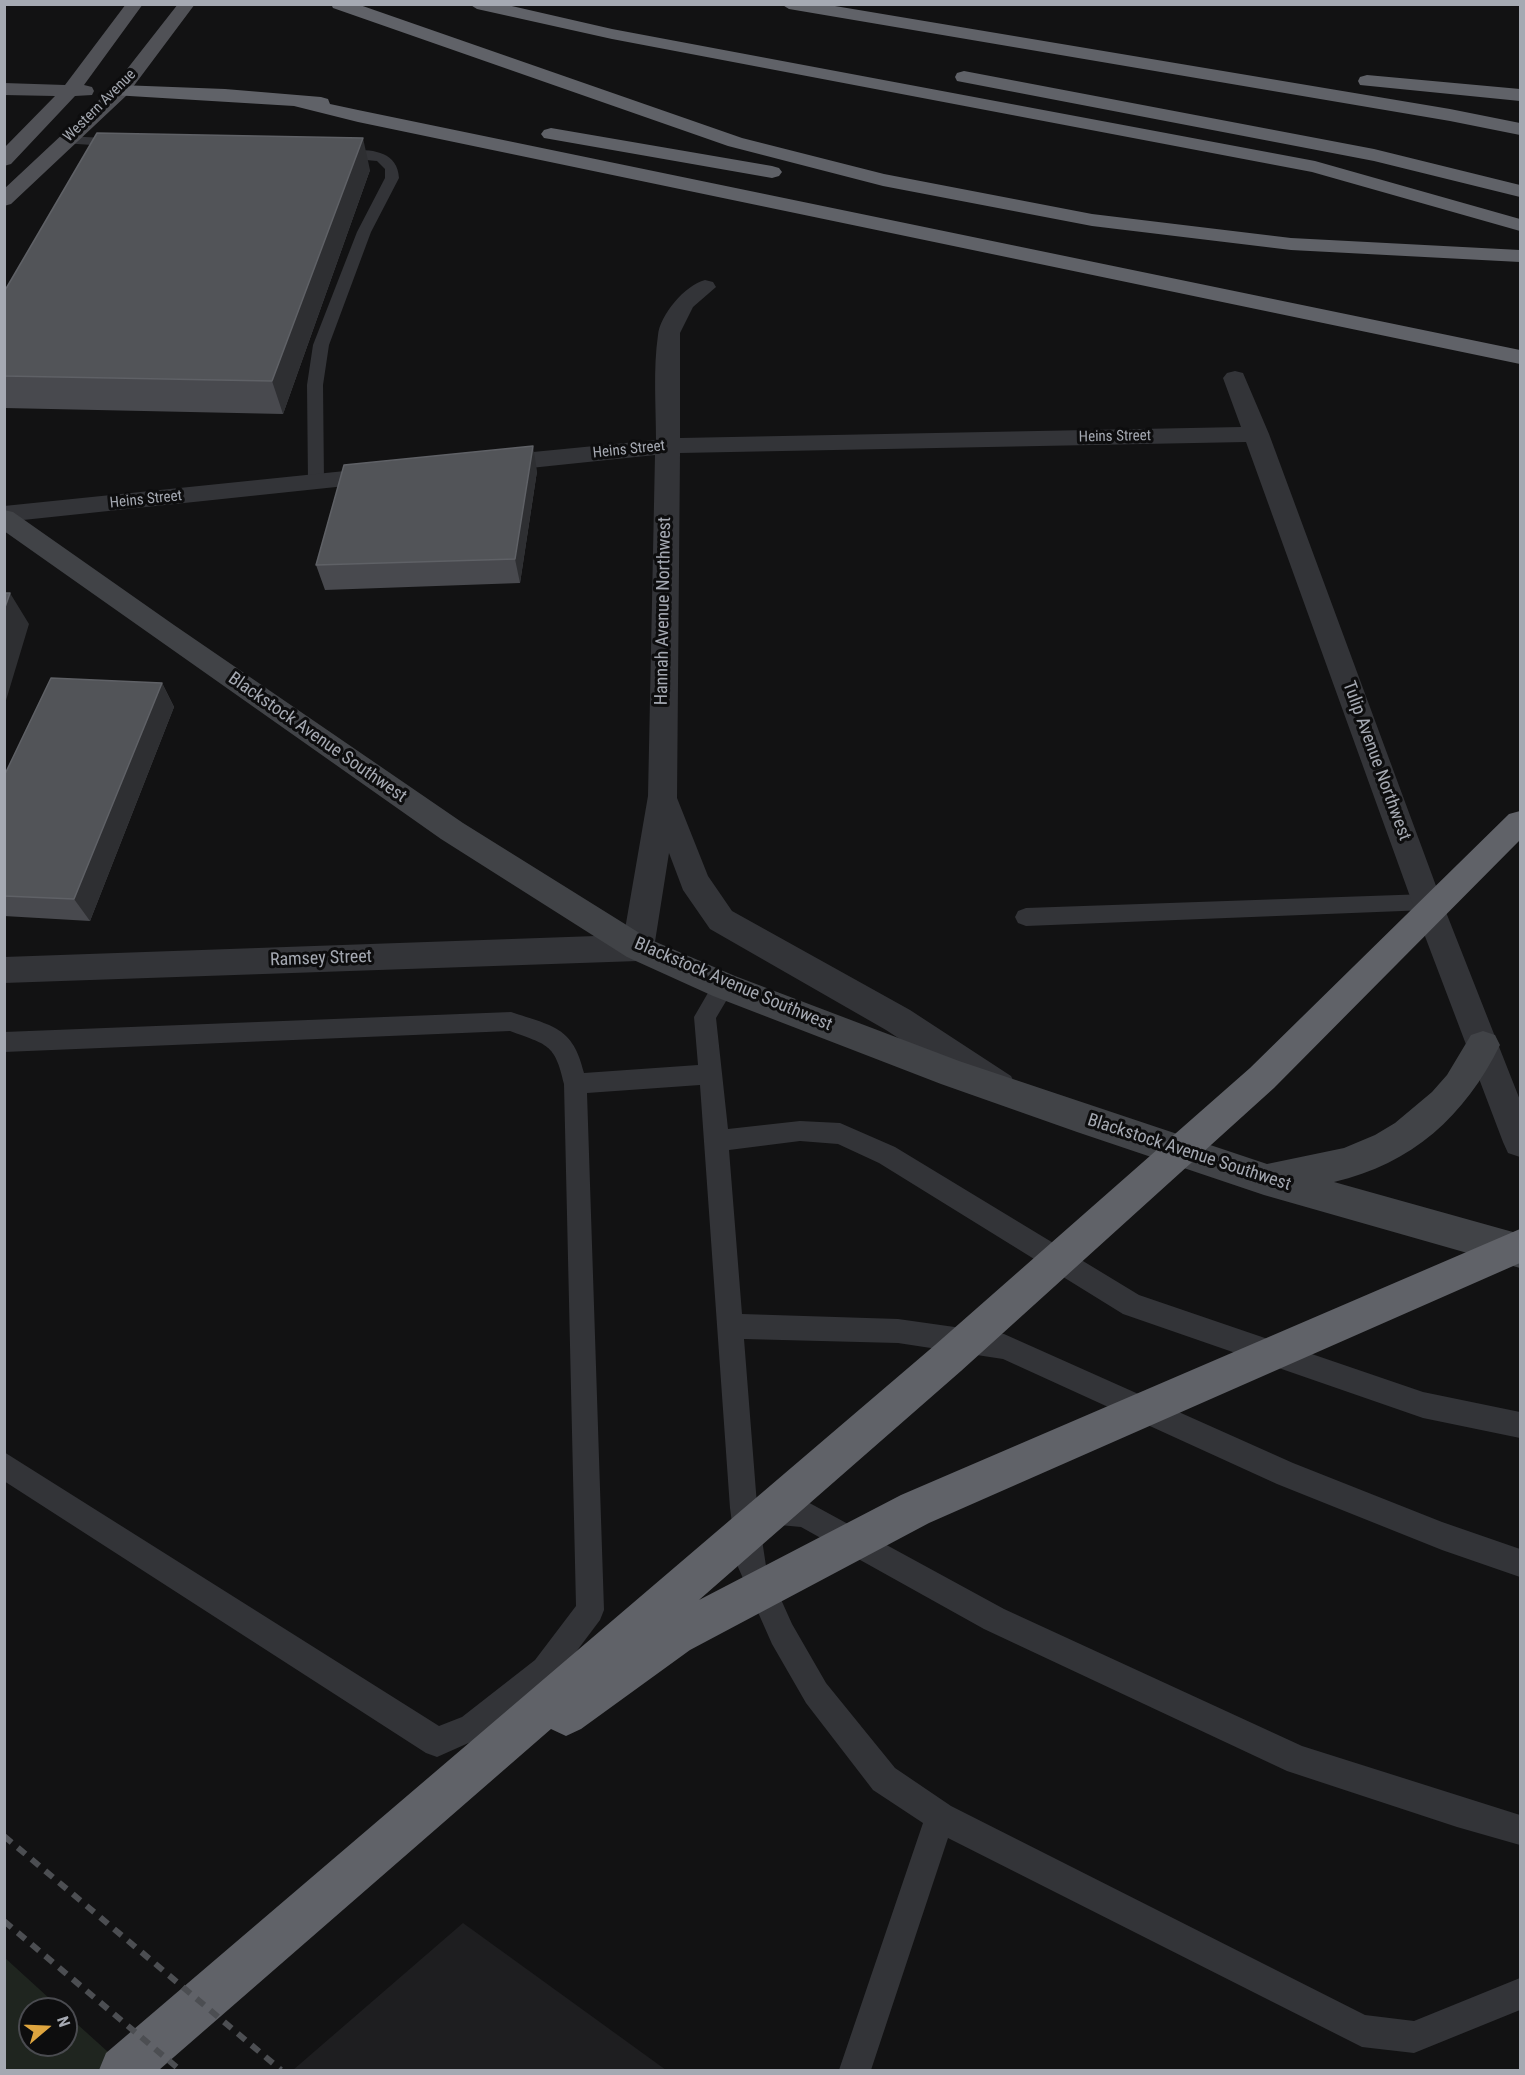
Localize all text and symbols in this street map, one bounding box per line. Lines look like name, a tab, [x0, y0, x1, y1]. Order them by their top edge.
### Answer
street label: Western Avenue	[60, 66, 140, 146]
street label: Heins Street	[1079, 427, 1151, 447]
street label: Heins Street	[592, 437, 666, 463]
street label: Heins Street	[109, 487, 183, 513]
street label: Hannah Avenue Northwest	[652, 517, 676, 705]
street label: Blackstock Avenue Southwest	[224, 668, 410, 808]
street label: Tulip Avenue Northwest	[1337, 678, 1415, 844]
street label: Blackstock Avenue Southwest	[631, 934, 835, 1036]
street label: Ramsey Street	[270, 946, 372, 972]
street label: Blackstock Avenue Southwest	[1085, 1110, 1293, 1196]
north arrow	[18, 1997, 78, 2057]
text: N	[53, 2014, 74, 2029]

